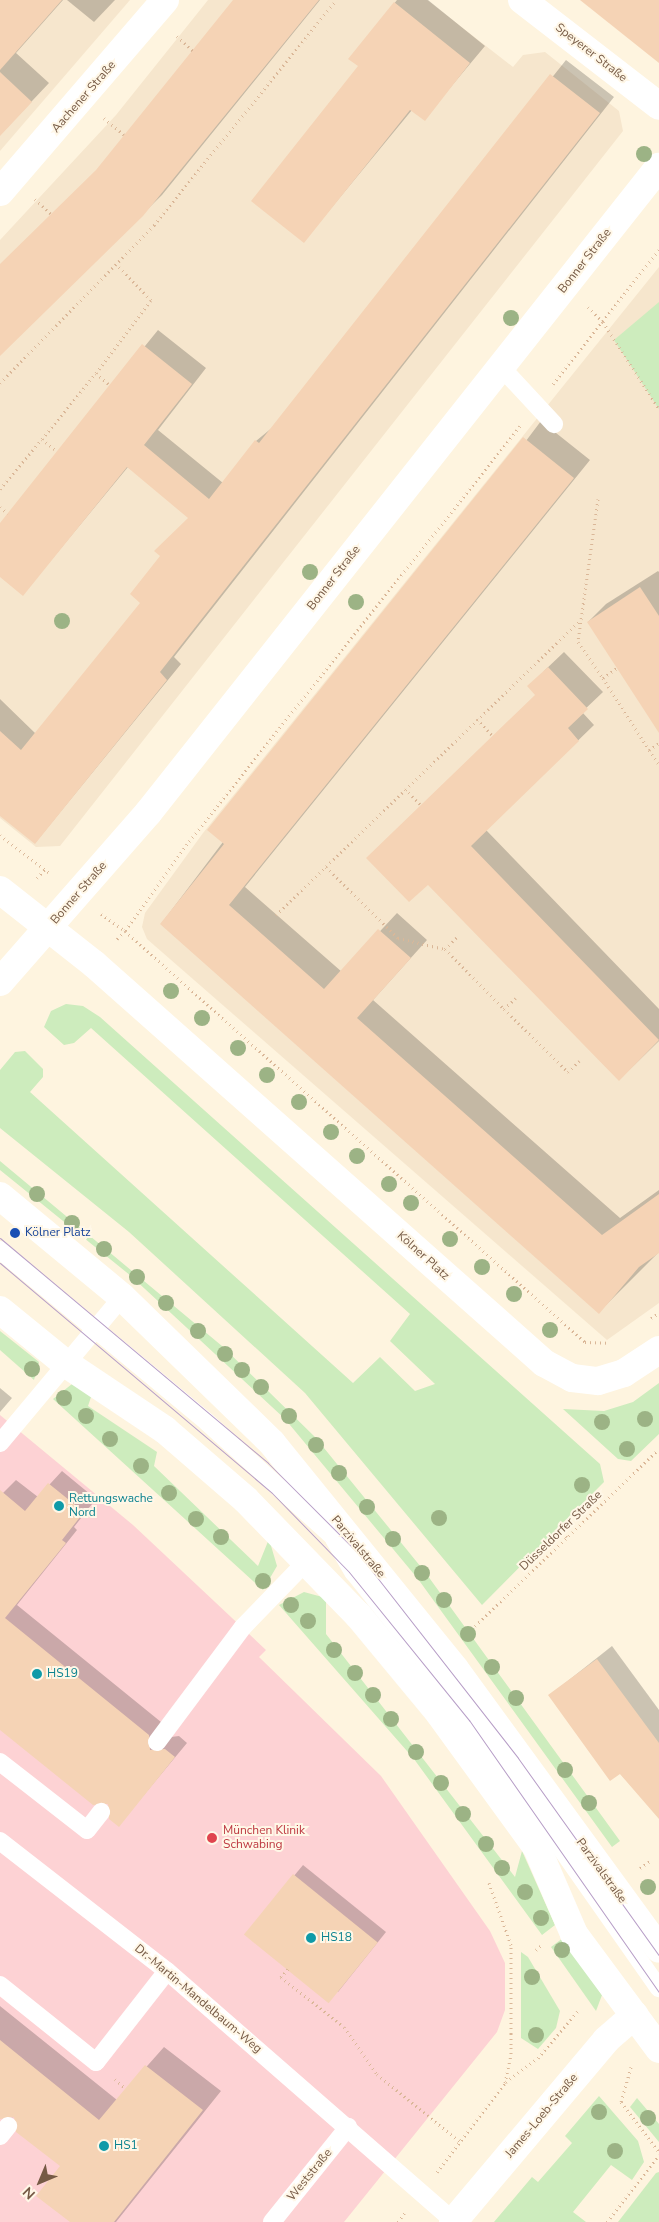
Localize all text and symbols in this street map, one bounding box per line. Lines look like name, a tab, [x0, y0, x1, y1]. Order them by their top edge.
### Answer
street label: Speyerer Straße	[552, 21, 630, 85]
street label: Aachener Straße	[49, 58, 119, 136]
street label: Bonner Straße	[555, 226, 615, 296]
street label: Bonner Straße	[304, 543, 364, 613]
street label: Bonner Straße	[48, 859, 110, 927]
place label: Kölner Platz	[25, 1226, 90, 1240]
marker: Kölner Platz	[9, 1227, 21, 1239]
street label: Kölner Platz	[394, 1229, 452, 1283]
street label: Düsseldorfer Straße	[517, 1488, 605, 1574]
place label: Rettungswache Nord	[69, 1492, 153, 1520]
marker: Rettungswache Nord	[53, 1500, 65, 1512]
street label: Parzivalstraße	[328, 1513, 388, 1581]
place label: HS19	[47, 1667, 78, 1681]
marker: HS19	[31, 1668, 43, 1680]
place label: München Klinik Schwabing	[223, 1824, 305, 1852]
marker: München Klinik Schwabing	[205, 1831, 219, 1845]
street label: Parzivalstraße	[573, 1836, 629, 1906]
place label: HS18	[321, 1931, 352, 1945]
marker: HS18	[305, 1932, 317, 1944]
street label: Dr.-Martin-Mandelbaum-Weg	[131, 1942, 265, 2056]
street label: James-Loeb-Straße	[503, 2071, 581, 2161]
place label: HS1	[114, 2139, 138, 2153]
marker: HS1	[98, 2140, 110, 2152]
street label: Weststraße	[285, 2146, 335, 2204]
north arrow	[15, 2157, 65, 2207]
text: N	[19, 2183, 39, 2203]

